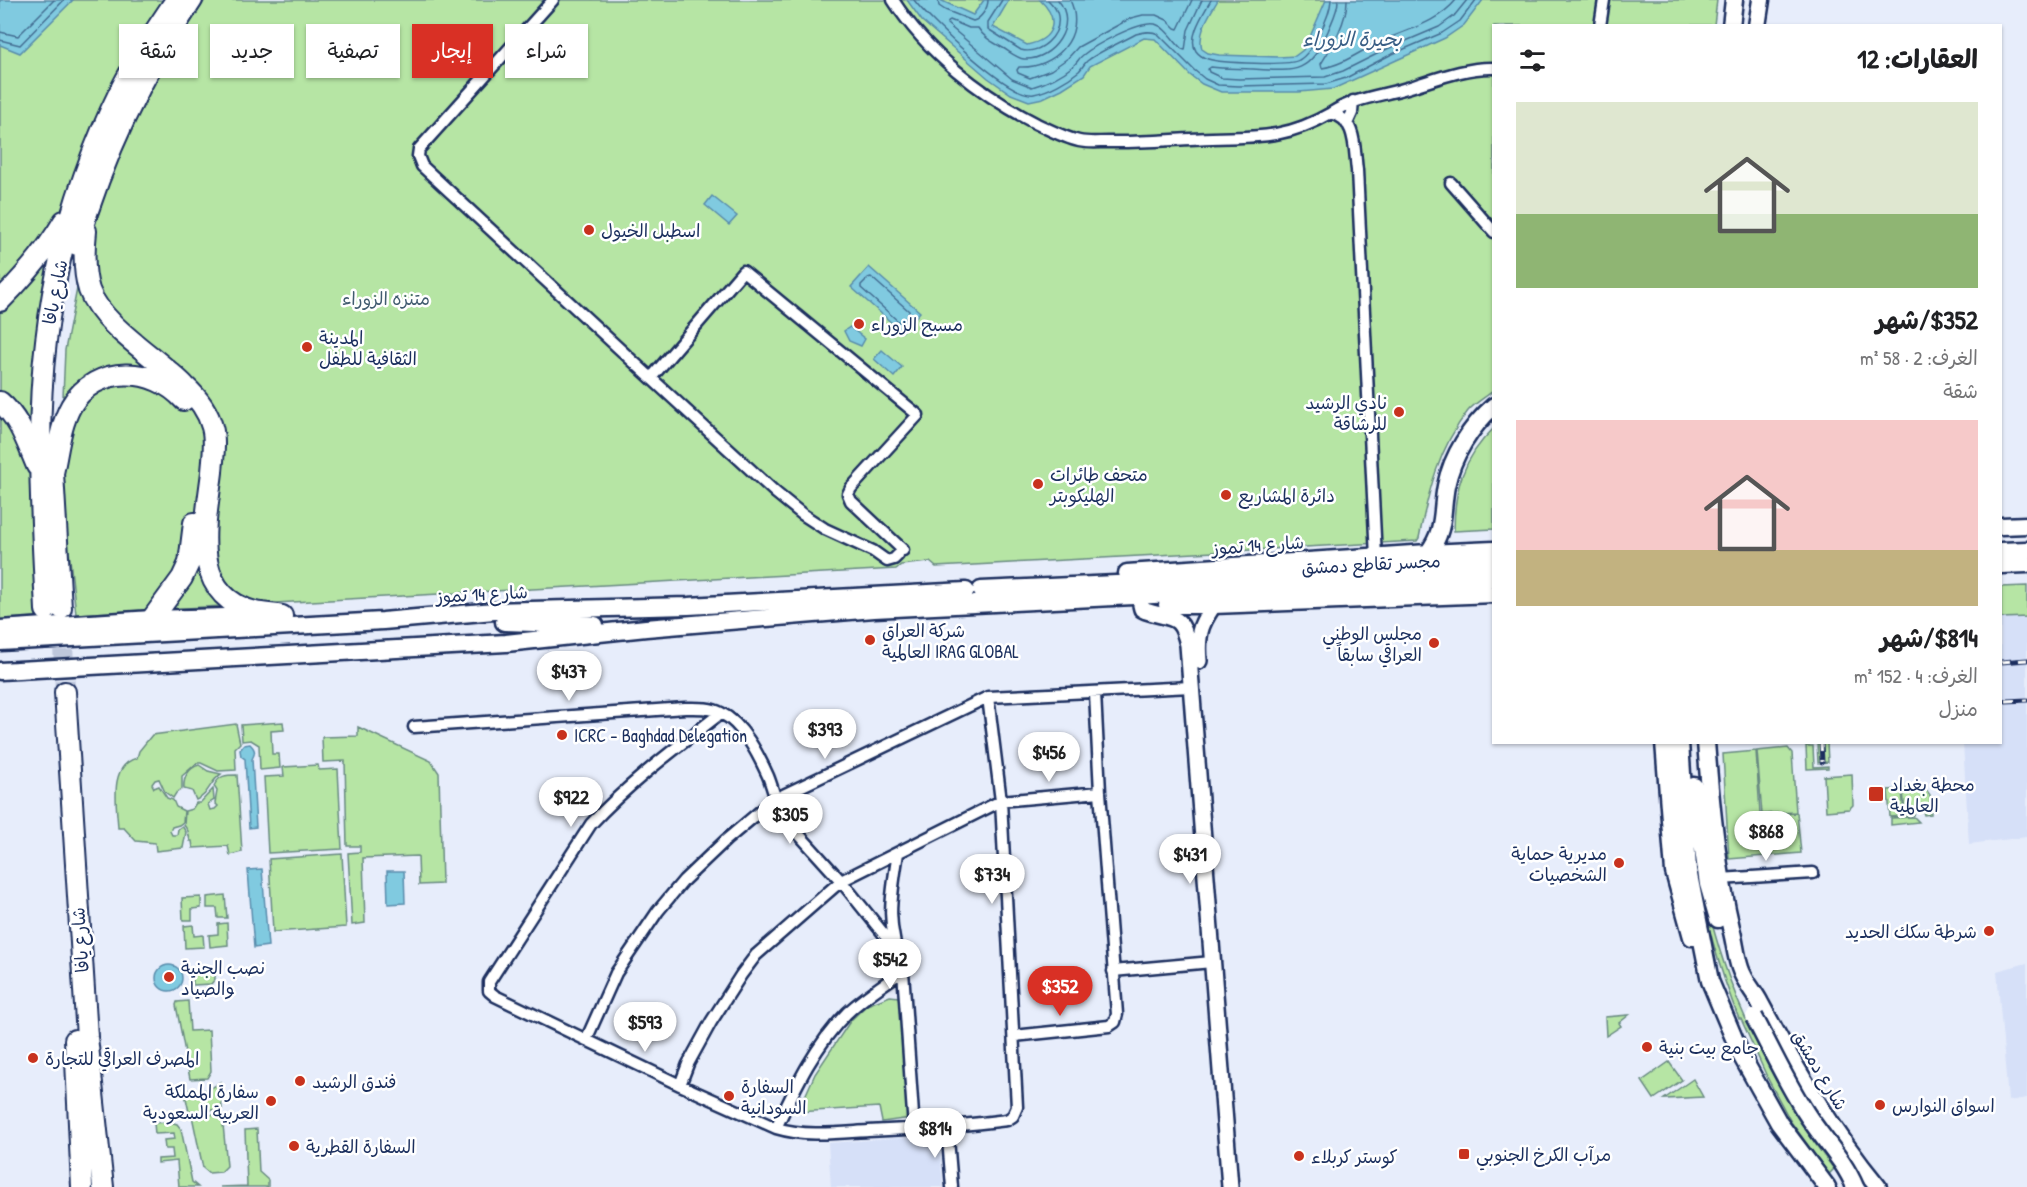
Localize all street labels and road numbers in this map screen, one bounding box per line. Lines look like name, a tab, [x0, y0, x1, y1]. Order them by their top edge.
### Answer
street label: شارع يافا	[36, 257, 74, 327]
street label: شارع 14 تموز	[1209, 529, 1305, 561]
street label: مجسر تقاطع دمشق	[1301, 548, 1441, 581]
street label: شارع 14 تموز	[433, 579, 529, 609]
street label: شارع يافا	[65, 906, 95, 974]
street label: شارع دمشق	[1786, 1025, 1854, 1115]

